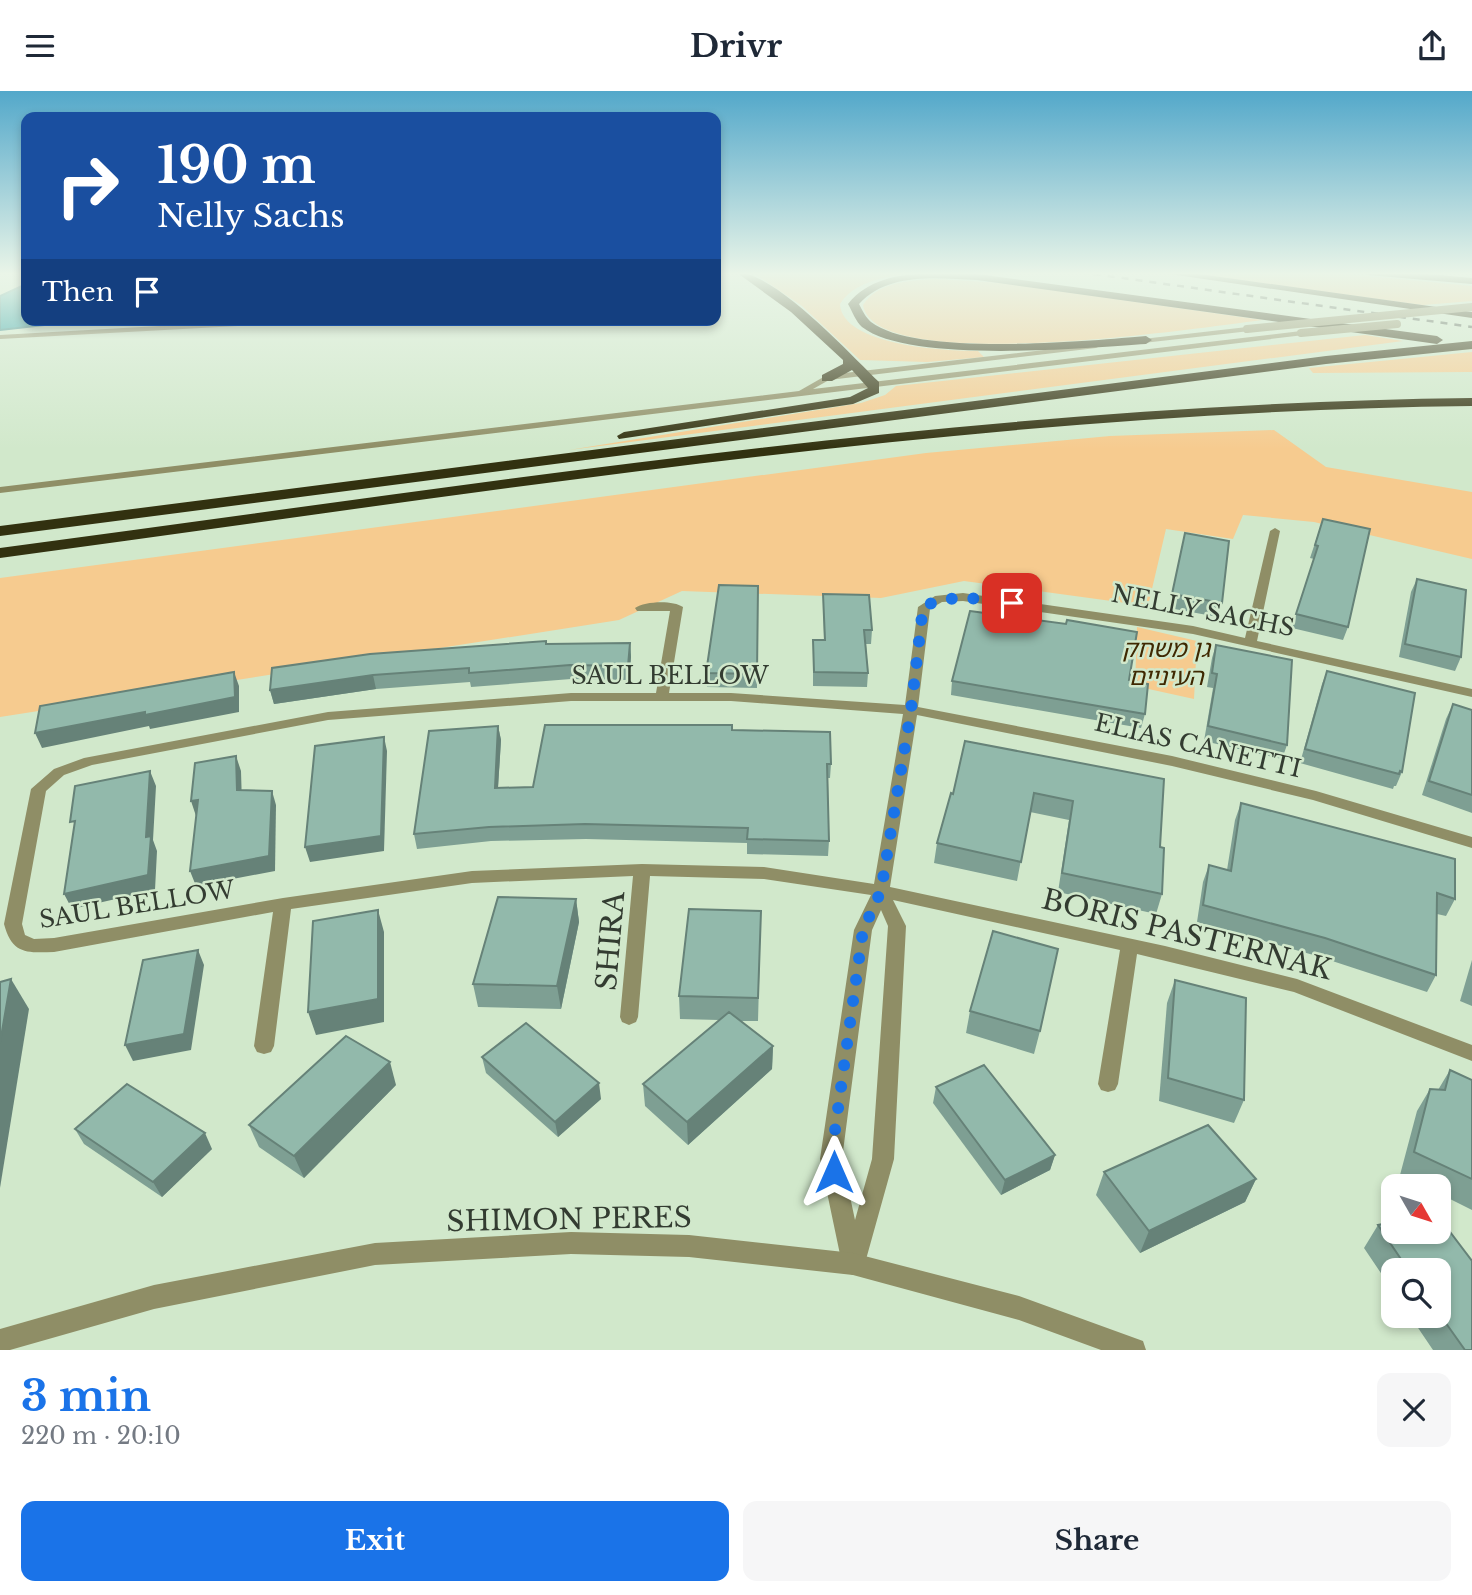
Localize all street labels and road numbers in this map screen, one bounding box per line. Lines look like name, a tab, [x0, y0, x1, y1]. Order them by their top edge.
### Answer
street label: NELLY SACHS	[1109, 579, 1297, 642]
street label: SAUL BELLOW	[571, 661, 770, 690]
street label: ELIAS CANETTI	[1092, 708, 1304, 783]
street label: SAUL BELLOW	[37, 875, 238, 934]
street label: BORIS PASTERNAK	[1038, 881, 1337, 988]
street label: SHIRA	[589, 890, 632, 992]
street label: SHIMON PERES	[446, 1200, 692, 1239]

